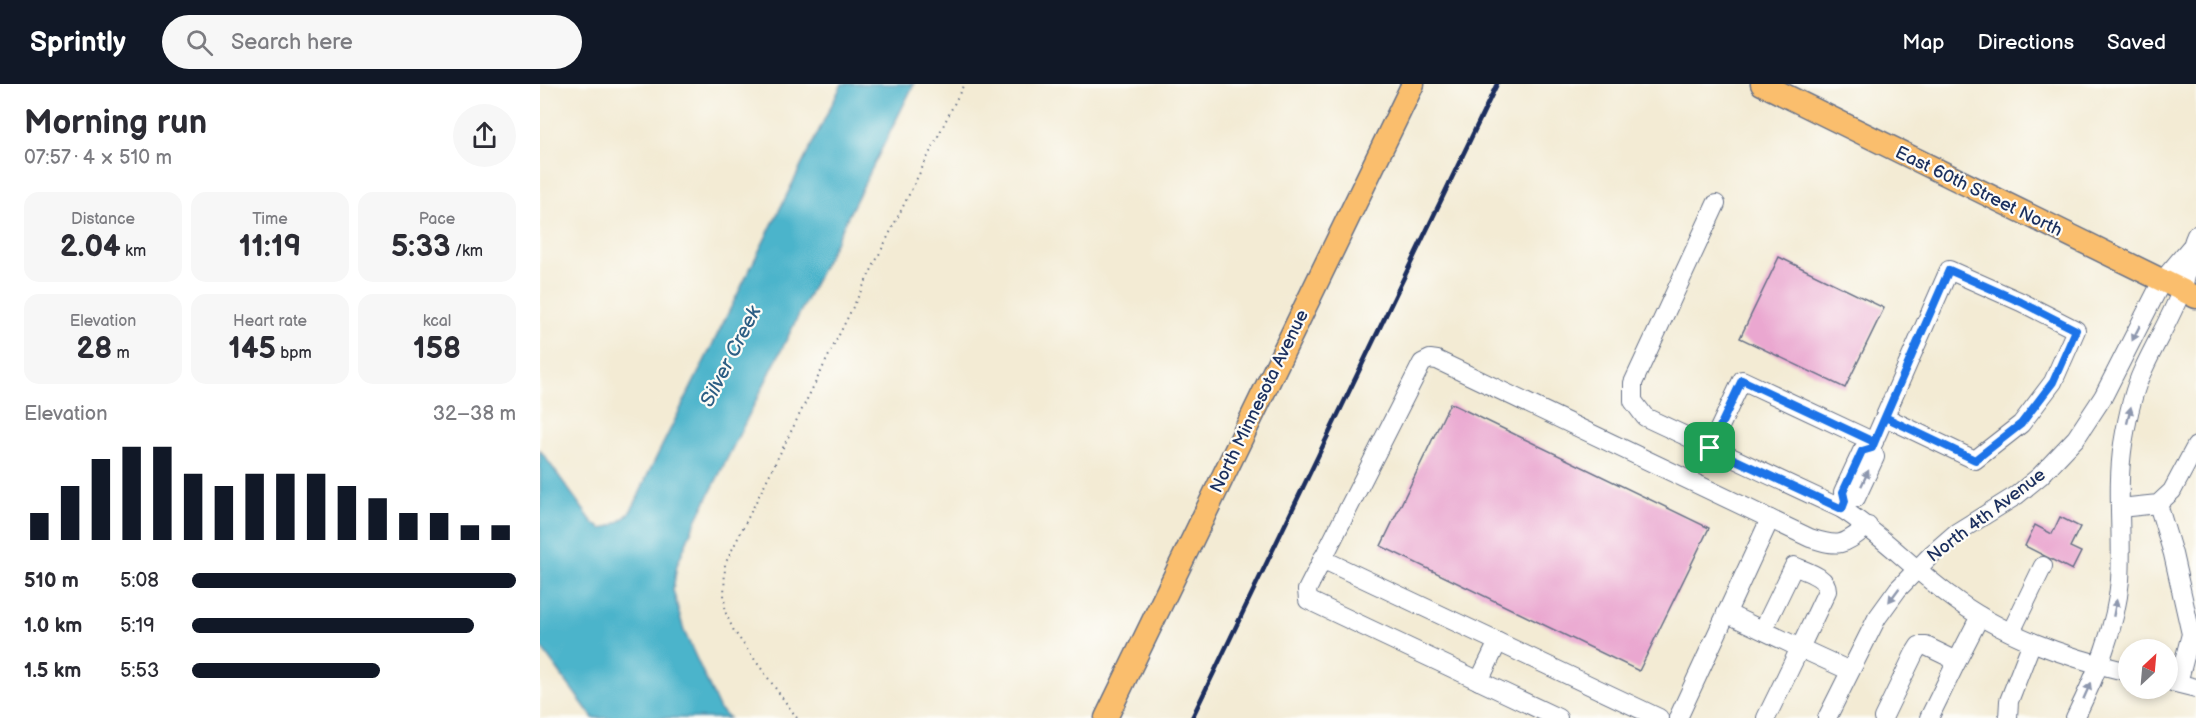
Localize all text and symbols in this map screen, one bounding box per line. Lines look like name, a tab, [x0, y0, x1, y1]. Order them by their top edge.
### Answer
search box	[162, 15, 582, 69]
text: Sprintly	[30, 26, 126, 59]
icon: search	[183, 26, 216, 59]
text: Search here	[231, 29, 353, 56]
text: Map	[1902, 30, 1945, 55]
text: Directions	[1978, 30, 2074, 55]
text: Saved	[2107, 30, 2166, 55]
text: Morning run	[24, 103, 207, 143]
button: share	[453, 104, 516, 167]
street label: East 60th Street North	[1892, 142, 2066, 241]
text: 07:57 · 4 × 510 m	[24, 146, 172, 170]
text: Distance	[71, 210, 135, 229]
text: Time	[252, 210, 288, 229]
text: Pace	[419, 210, 455, 229]
text: 2.04	[60, 229, 121, 265]
text: 11:19	[239, 229, 301, 265]
text: 5:33	[391, 229, 450, 265]
text: km	[121, 242, 146, 261]
text: /km	[450, 242, 483, 261]
water label: Silver Creek	[695, 301, 767, 411]
street label: North Minnesota Avenue	[1206, 306, 1313, 496]
text: Elevation	[70, 312, 136, 331]
text: Heart rate	[233, 312, 307, 331]
text: kcal	[423, 312, 451, 331]
one-way arrow	[2131, 324, 2141, 341]
text: 28	[76, 331, 112, 367]
text: 145	[228, 331, 276, 367]
text: 158	[413, 331, 461, 367]
text: m	[112, 344, 130, 363]
text: bpm	[276, 344, 312, 363]
text: Elevation	[24, 402, 107, 426]
text: 32–38 m	[433, 402, 516, 426]
one-way arrow	[2125, 405, 2135, 424]
pin	[1684, 422, 1735, 473]
icon: arrive	[1693, 431, 1726, 464]
street label: North 4th Avenue	[1923, 464, 2050, 567]
one-way arrow	[1861, 469, 1870, 486]
text: 510 m	[24, 569, 79, 593]
text: 5:08	[120, 569, 159, 593]
one-way arrow	[1888, 586, 1900, 602]
one-way arrow	[2111, 599, 2120, 618]
text: 1.0 km	[24, 614, 82, 638]
text: 5:19	[120, 614, 155, 638]
north arrow	[2118, 639, 2178, 699]
map controls	[2118, 639, 2178, 699]
text: 1.5 km	[24, 659, 81, 683]
text: 5:53	[120, 659, 159, 683]
one-way arrow	[2082, 682, 2092, 700]

